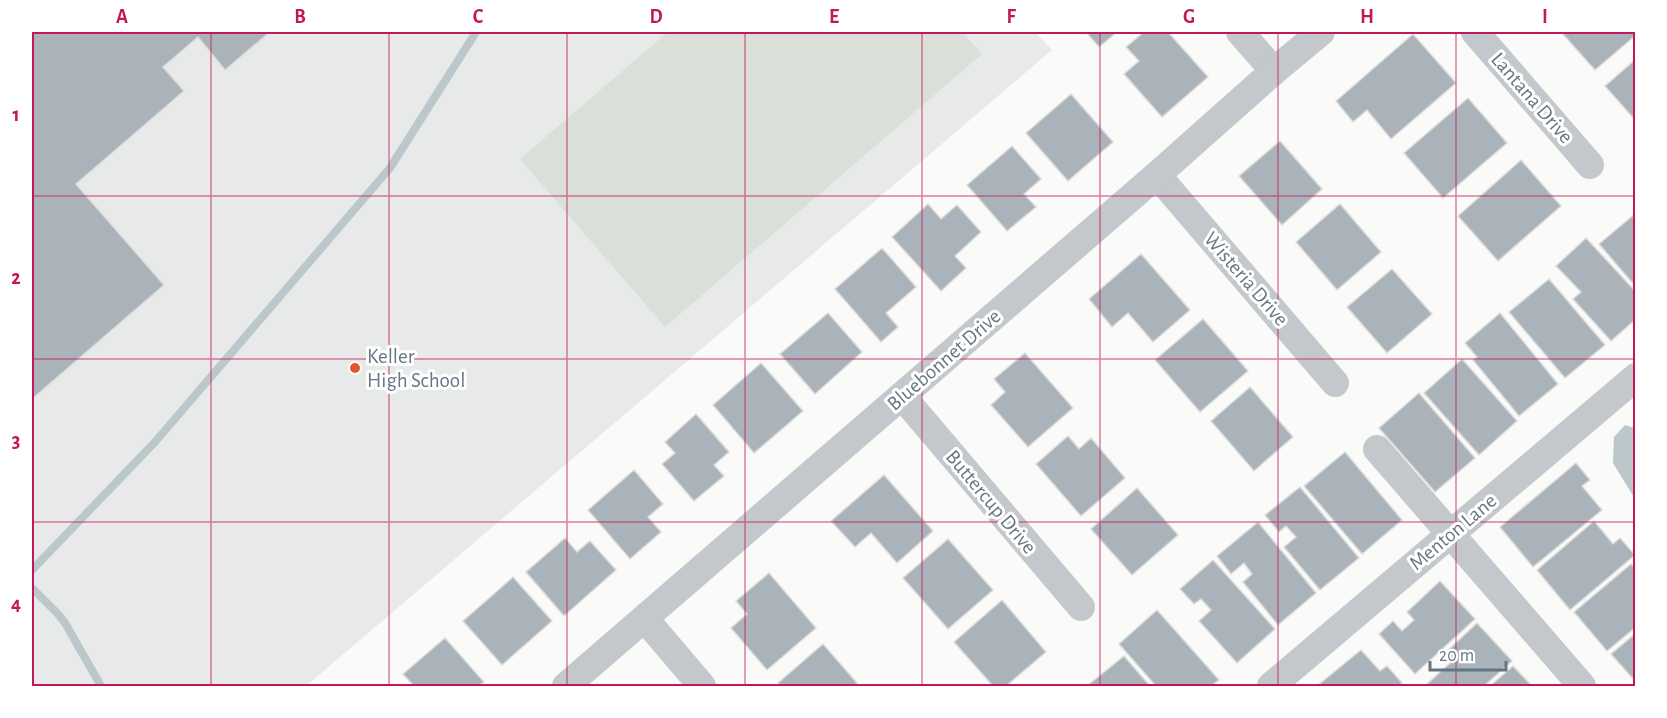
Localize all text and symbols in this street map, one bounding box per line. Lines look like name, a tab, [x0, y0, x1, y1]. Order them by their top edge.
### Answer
text: A	[116, 7, 128, 27]
text: B	[294, 7, 306, 27]
text: C	[473, 7, 484, 27]
text: D	[649, 7, 663, 27]
text: E	[829, 7, 839, 27]
text: F	[1006, 7, 1016, 27]
text: G	[1183, 7, 1195, 27]
text: H	[1360, 7, 1374, 27]
text: I	[1542, 7, 1548, 27]
street label: Lantana Drive	[1487, 48, 1577, 148]
text: 1	[12, 105, 20, 125]
street label: Wisteria Drive	[1200, 228, 1292, 330]
text: 2	[11, 268, 21, 288]
street label: Bluebonnet Drive	[883, 305, 1005, 415]
place label: Keller High School	[367, 346, 465, 391]
marker: Keller High School	[348, 361, 362, 375]
text: 3	[12, 431, 20, 451]
street label: Buttercup Drive	[942, 446, 1040, 558]
street label: Menton Lane	[1406, 490, 1500, 574]
text: 4	[11, 594, 21, 614]
scale bar	[1430, 634, 1506, 672]
text: 20 m	[1439, 647, 1474, 665]

